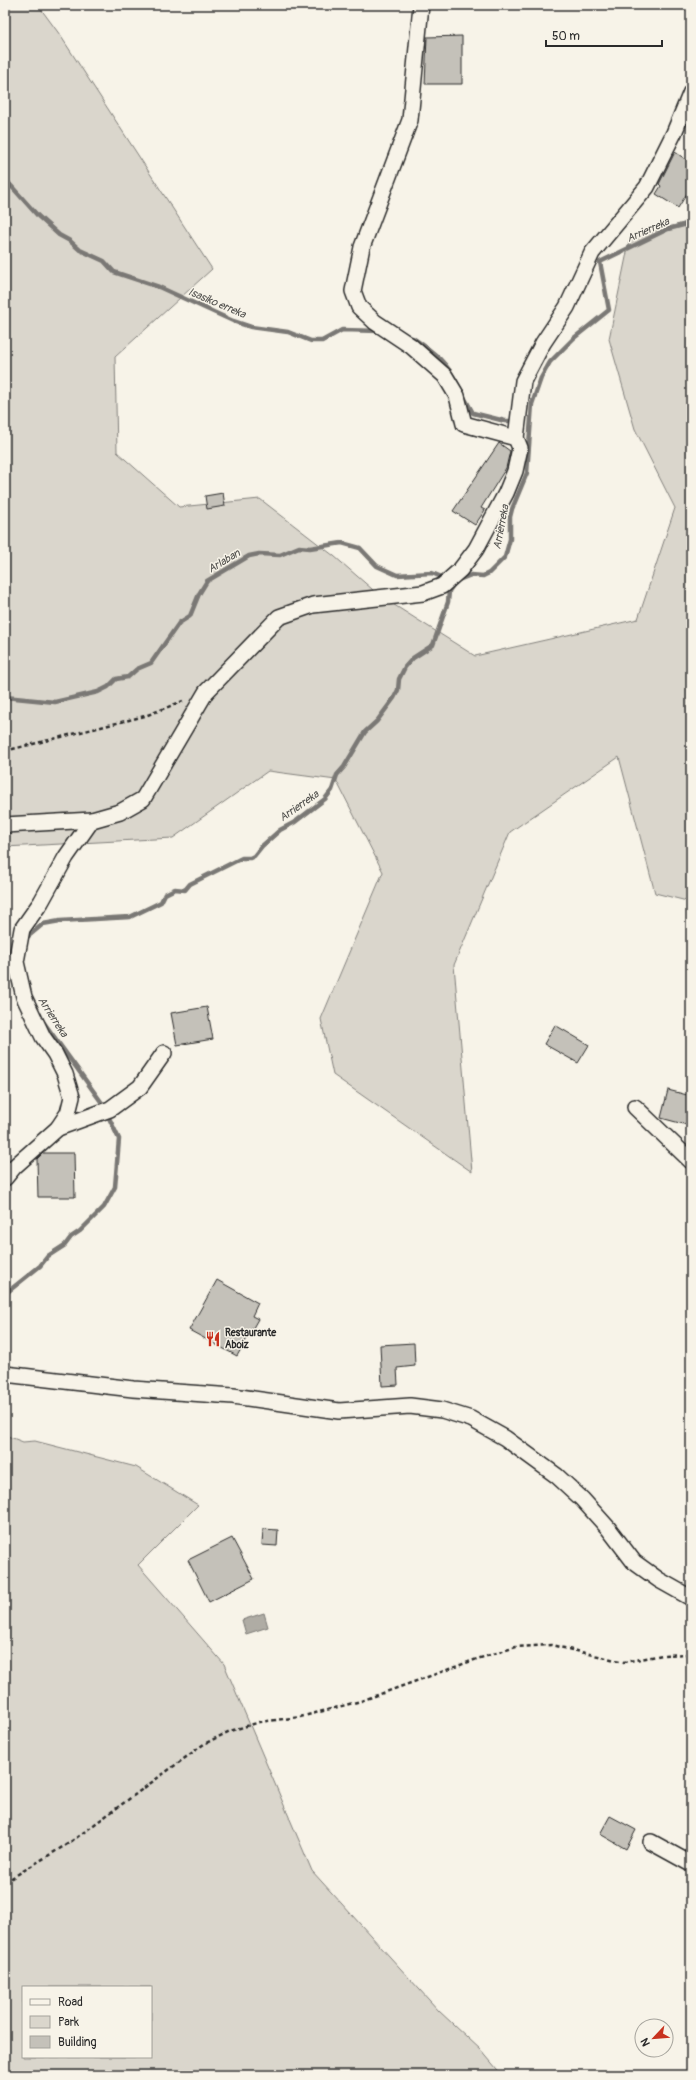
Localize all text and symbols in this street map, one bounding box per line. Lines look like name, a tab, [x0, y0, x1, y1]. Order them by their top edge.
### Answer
scale bar	[546, 22, 662, 48]
text: 50 m	[552, 29, 580, 44]
water label: Arrierreka	[625, 215, 672, 245]
water label: Isasiko erreka	[186, 285, 248, 321]
water label: Arrierreka	[490, 503, 512, 550]
water label: Arlaban	[206, 546, 243, 576]
water label: Arrierreka	[277, 787, 322, 824]
water label: Arrierreka	[35, 995, 71, 1040]
place label: Restaurante Aboiz	[225, 1327, 277, 1351]
restaurant icon: Restaurante Aboiz	[204, 1330, 222, 1348]
legend	[22, 1986, 152, 2058]
text: Road	[58, 1995, 83, 2010]
text: Park	[58, 2015, 79, 2030]
north arrow	[634, 2018, 674, 2058]
text: Building	[58, 2035, 97, 2050]
text: N	[638, 2035, 653, 2048]

